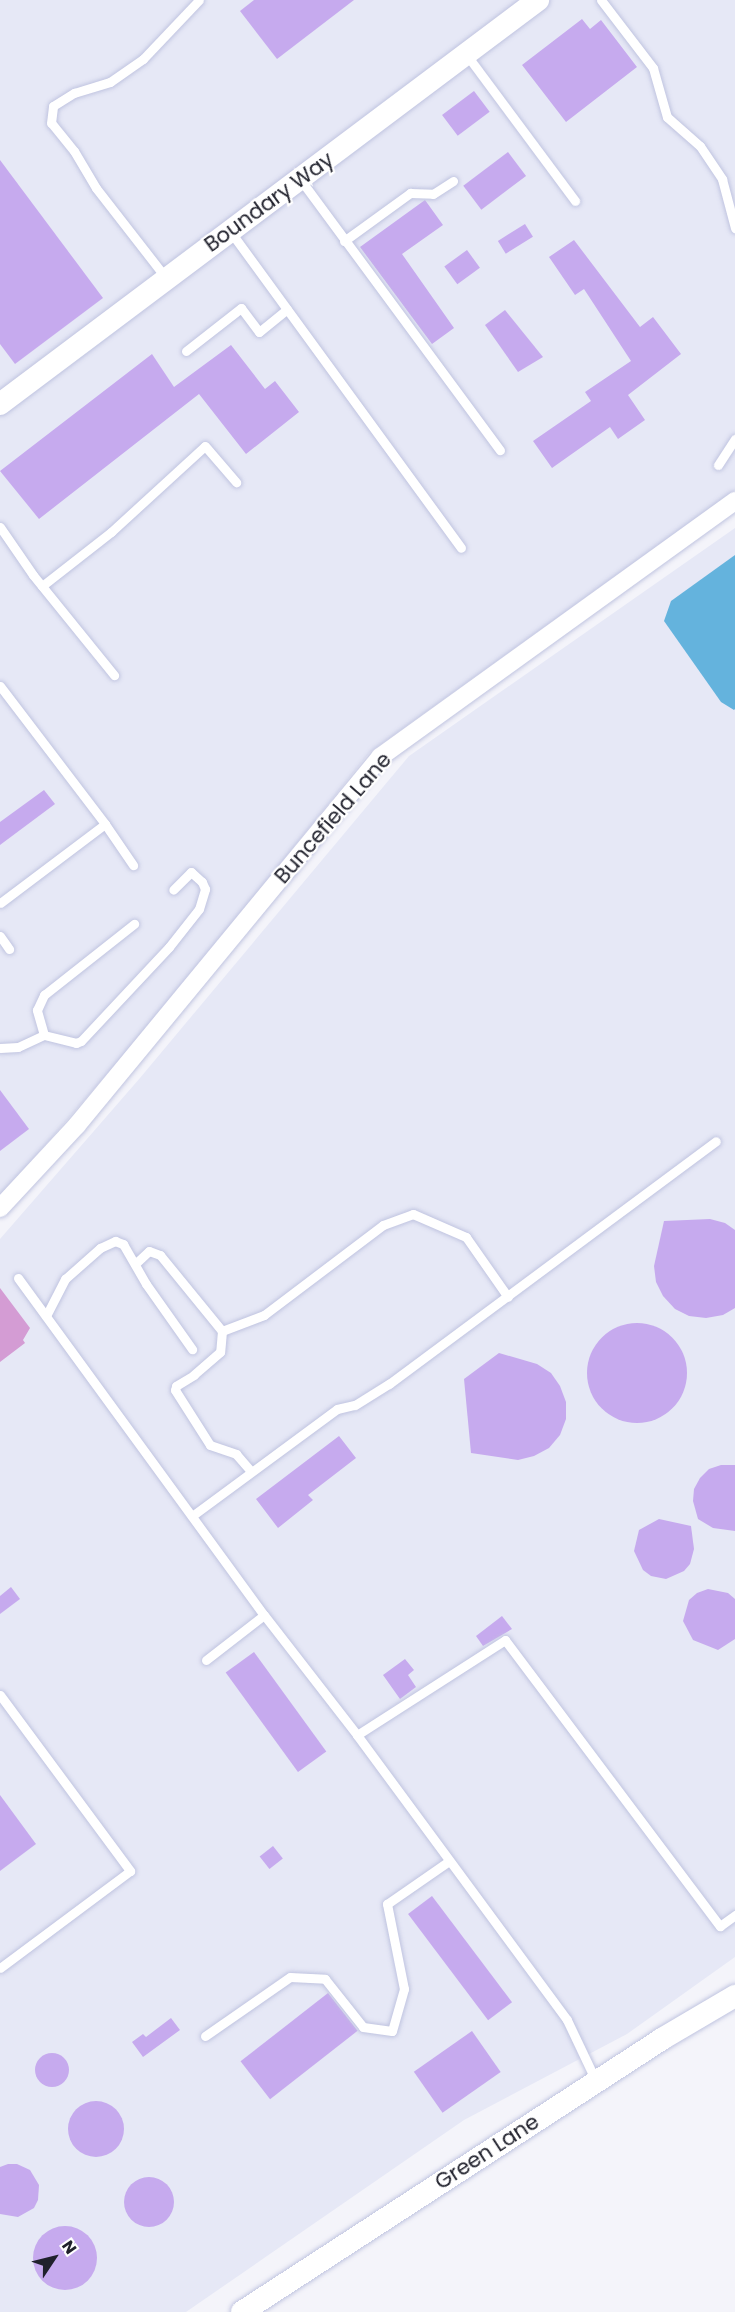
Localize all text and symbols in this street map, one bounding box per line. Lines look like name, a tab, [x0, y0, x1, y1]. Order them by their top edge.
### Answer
street label: Boundary Way	[200, 147, 338, 257]
street label: Buncefield Lane	[269, 747, 397, 889]
street label: Green Lane	[430, 2109, 544, 2195]
north arrow	[24, 2228, 84, 2288]
text: N	[56, 2236, 82, 2259]

